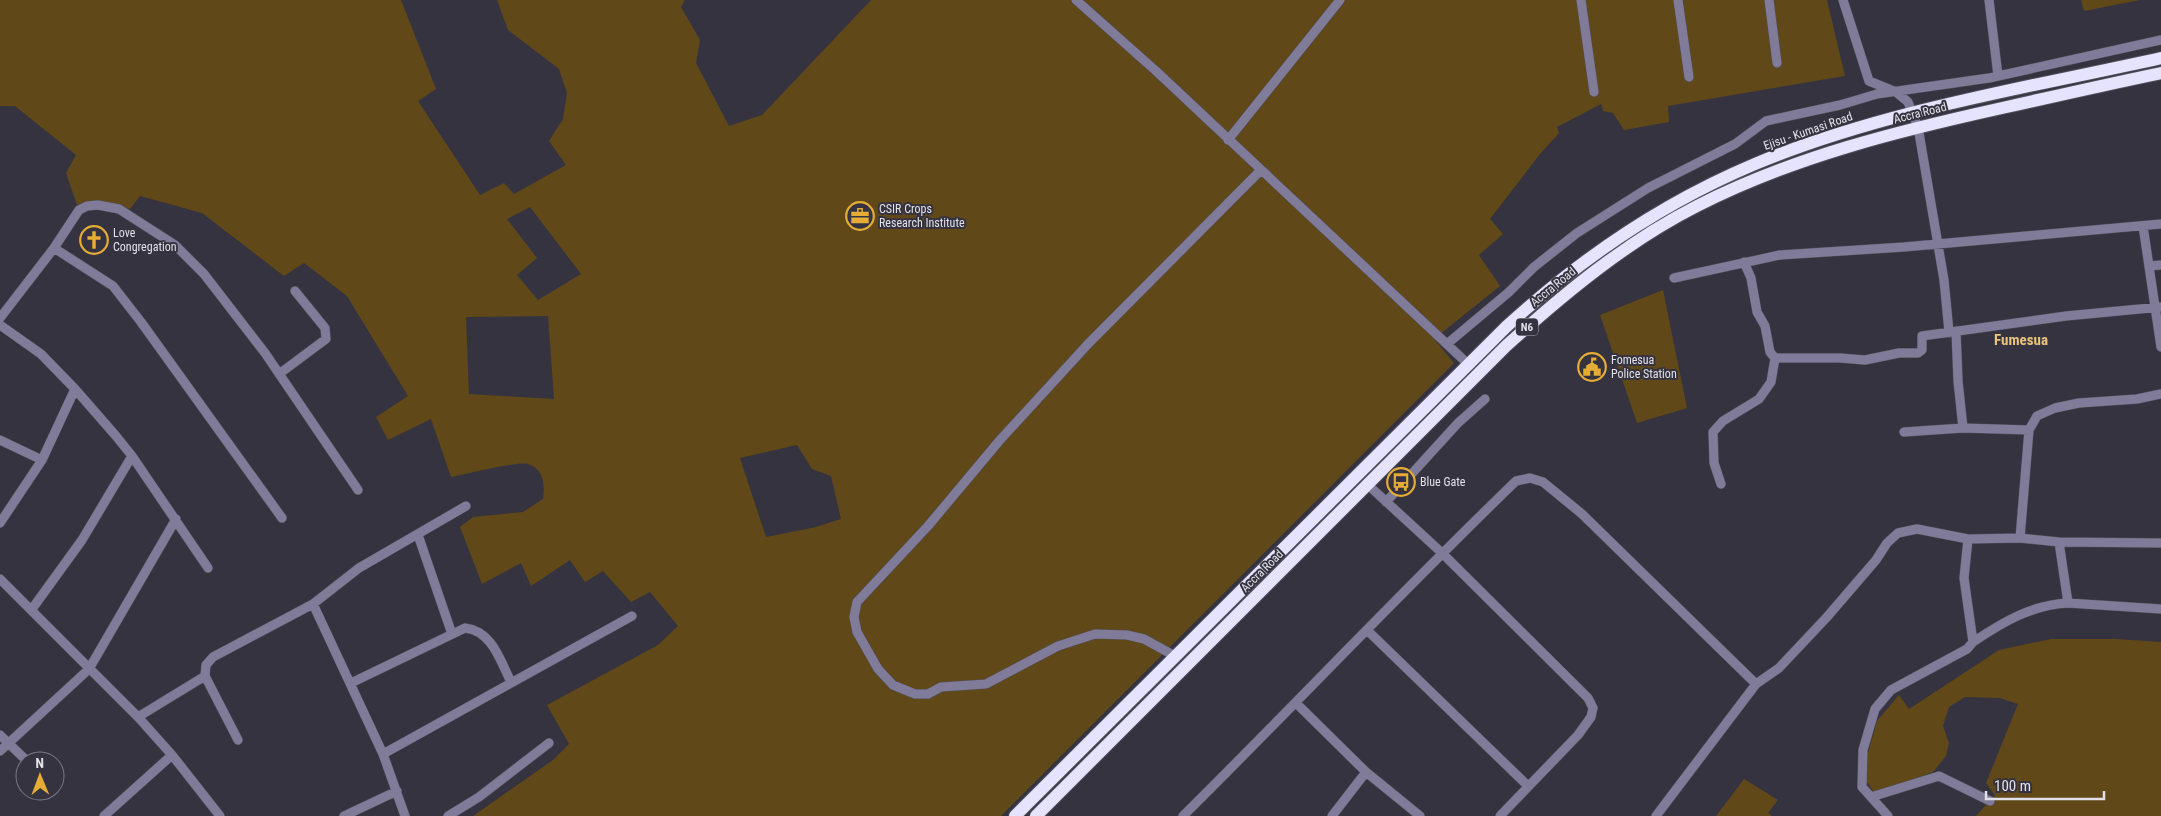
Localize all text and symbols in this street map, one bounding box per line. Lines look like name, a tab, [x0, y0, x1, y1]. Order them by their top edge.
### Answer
street label: Accra Road	[1892, 100, 1948, 126]
street label: Ejisu - Kumasi Road	[1762, 109, 1854, 153]
office icon: CSIR Crops Research Institute	[845, 201, 875, 231]
place label: CSIR Crops Research Institute	[879, 202, 965, 230]
church icon: Love Congregation	[79, 225, 109, 255]
place label: Love Congregation	[113, 226, 177, 254]
street label: Accra Road	[1528, 265, 1578, 309]
road number: N6	[1516, 318, 1538, 336]
district label: Fumesua	[1994, 331, 2048, 349]
public building icon: Fomesua Police Station	[1577, 352, 1607, 382]
place label: Fomesua Police Station	[1611, 353, 1677, 381]
bus stop icon: Blue Gate	[1386, 467, 1416, 497]
place label: Blue Gate	[1420, 475, 1466, 489]
street label: Accra Road	[1238, 547, 1286, 595]
north arrow	[15, 751, 65, 801]
text: N	[35, 755, 44, 771]
scale bar	[1986, 768, 2104, 800]
text: 100 m	[1994, 777, 2031, 795]

